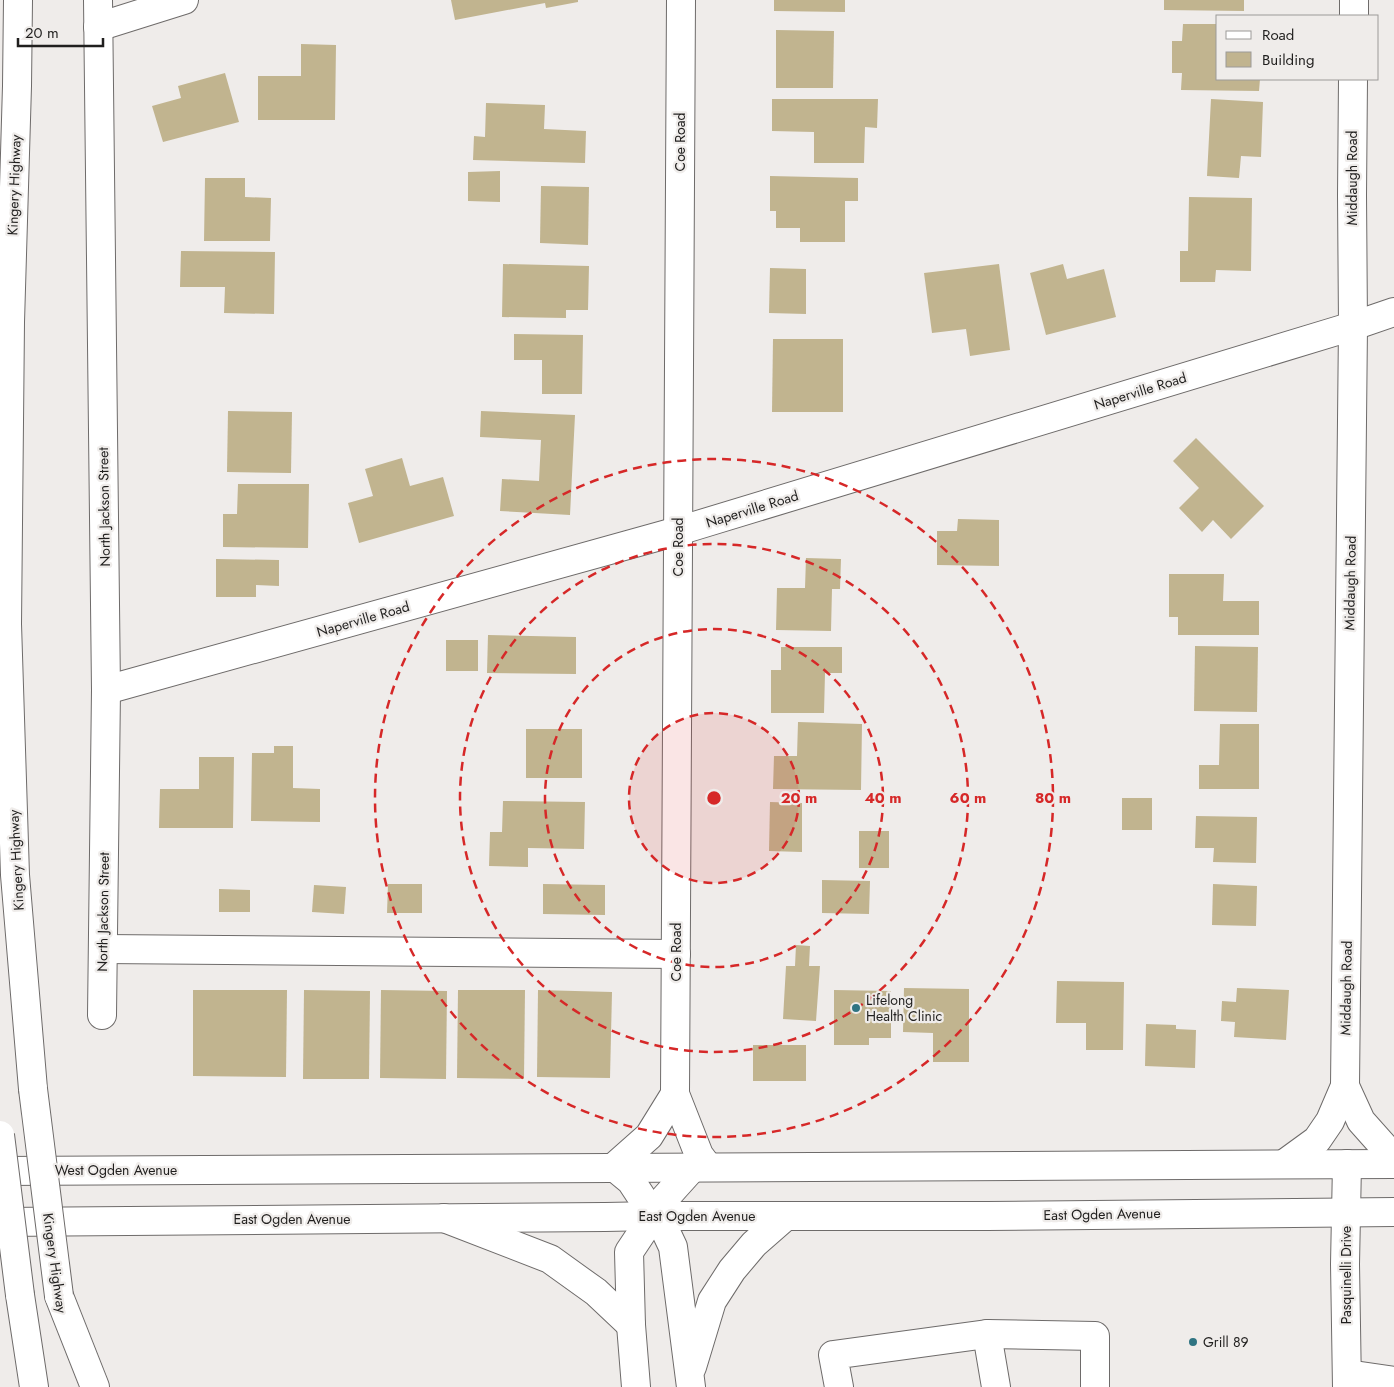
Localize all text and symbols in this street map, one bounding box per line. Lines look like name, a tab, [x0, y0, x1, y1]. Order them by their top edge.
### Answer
scale bar	[18, 15, 102, 47]
legend	[1216, 15, 1379, 80]
text: 20 m	[25, 22, 59, 44]
text: Road	[1262, 24, 1294, 46]
text: Building	[1262, 49, 1314, 71]
street label: Coe Road	[670, 113, 690, 171]
street label: Middaugh Road	[1342, 131, 1362, 225]
street label: Kingery Highway	[2, 133, 26, 236]
street label: Naperville Road	[1091, 367, 1189, 415]
street label: North Jackson Street	[93, 447, 115, 567]
street label: Naperville Road	[703, 485, 801, 533]
street label: Coe Road	[668, 518, 688, 576]
street label: Middaugh Road	[1339, 535, 1361, 631]
street label: Naperville Road	[314, 596, 412, 642]
text: 20 m	[781, 787, 817, 809]
text: 40 m	[864, 787, 902, 809]
text: 60 m	[950, 787, 986, 809]
text: 80 m	[1035, 787, 1071, 809]
centre of rings	[705, 789, 723, 807]
street label: Kingery Highway	[3, 808, 29, 911]
street label: North Jackson Street	[92, 852, 114, 972]
street label: Coe Road	[666, 923, 686, 981]
street label: Middaugh Road	[1335, 940, 1357, 1036]
place label: Lifelong Health Clinic	[866, 990, 942, 1026]
marker: Lifelong Health Clinic	[850, 1002, 862, 1014]
street label: West Ogden Avenue	[55, 1160, 177, 1180]
street label: East Ogden Avenue	[1043, 1203, 1161, 1225]
street label: East Ogden Avenue	[638, 1206, 756, 1226]
street label: East Ogden Avenue	[233, 1209, 351, 1229]
street label: Kingery Highway	[38, 1212, 72, 1315]
street label: Pasquinelli Drive	[1336, 1226, 1356, 1324]
place label: Grill 89	[1203, 1332, 1249, 1352]
marker: Grill 89	[1187, 1336, 1199, 1348]

